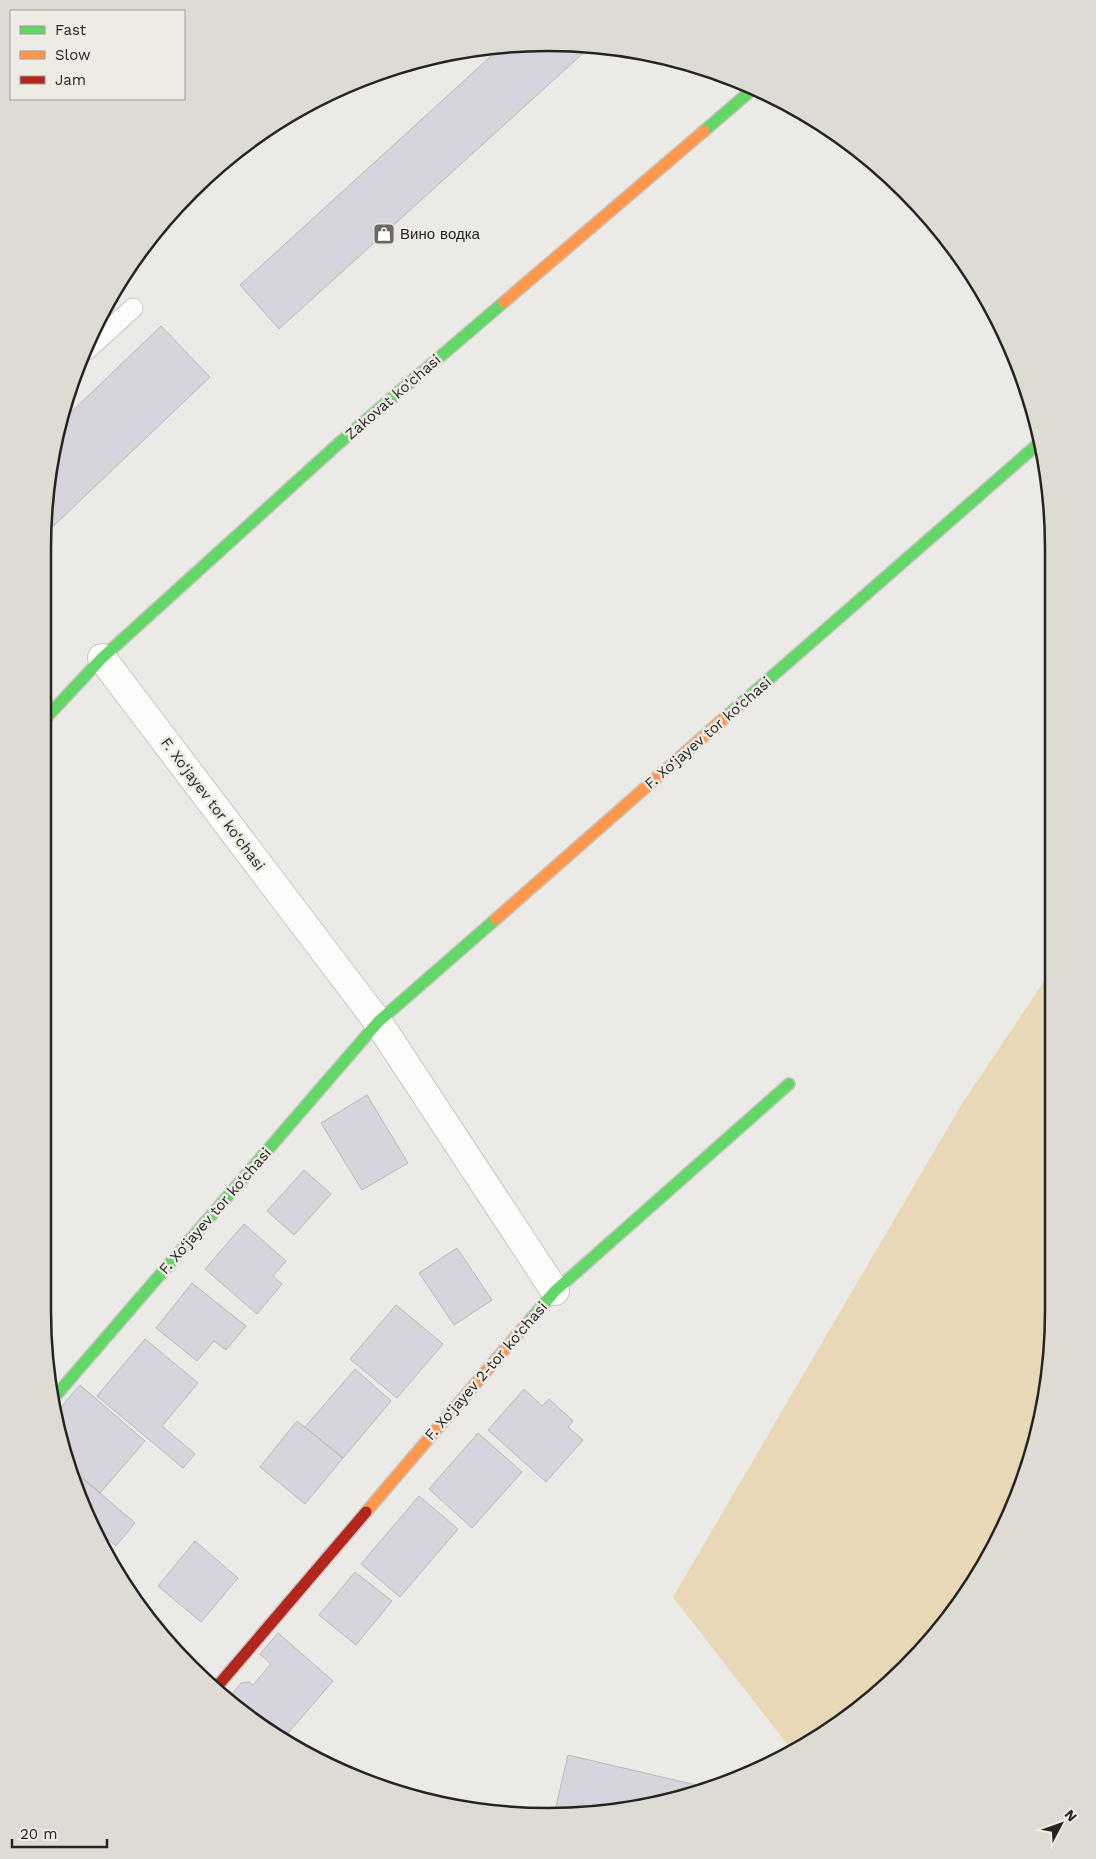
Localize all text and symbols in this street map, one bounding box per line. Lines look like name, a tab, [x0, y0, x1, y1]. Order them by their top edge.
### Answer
legend	[10, 10, 185, 100]
text: Fast	[55, 21, 87, 39]
text: Slow	[55, 46, 91, 64]
text: Jam	[55, 71, 86, 89]
shop icon: Вино водка	[372, 222, 396, 246]
place label: Вино водка	[400, 225, 481, 243]
street label: Zakovat ko'chasi	[342, 351, 444, 443]
street label: F. Xo‘jayev tor ko‘chasi	[641, 673, 775, 793]
street label: F. Xo‘jayev tor ko‘chasi	[157, 734, 269, 874]
street label: F. Xo‘jayev tor ko‘chasi	[155, 1144, 275, 1278]
street label: F. Xo‘jayev 2-tor ko‘chasi	[421, 1298, 551, 1444]
north arrow	[1036, 1799, 1086, 1849]
text: N	[1061, 1806, 1080, 1825]
scale bar	[12, 1816, 108, 1848]
text: 20 m	[20, 1825, 58, 1843]

